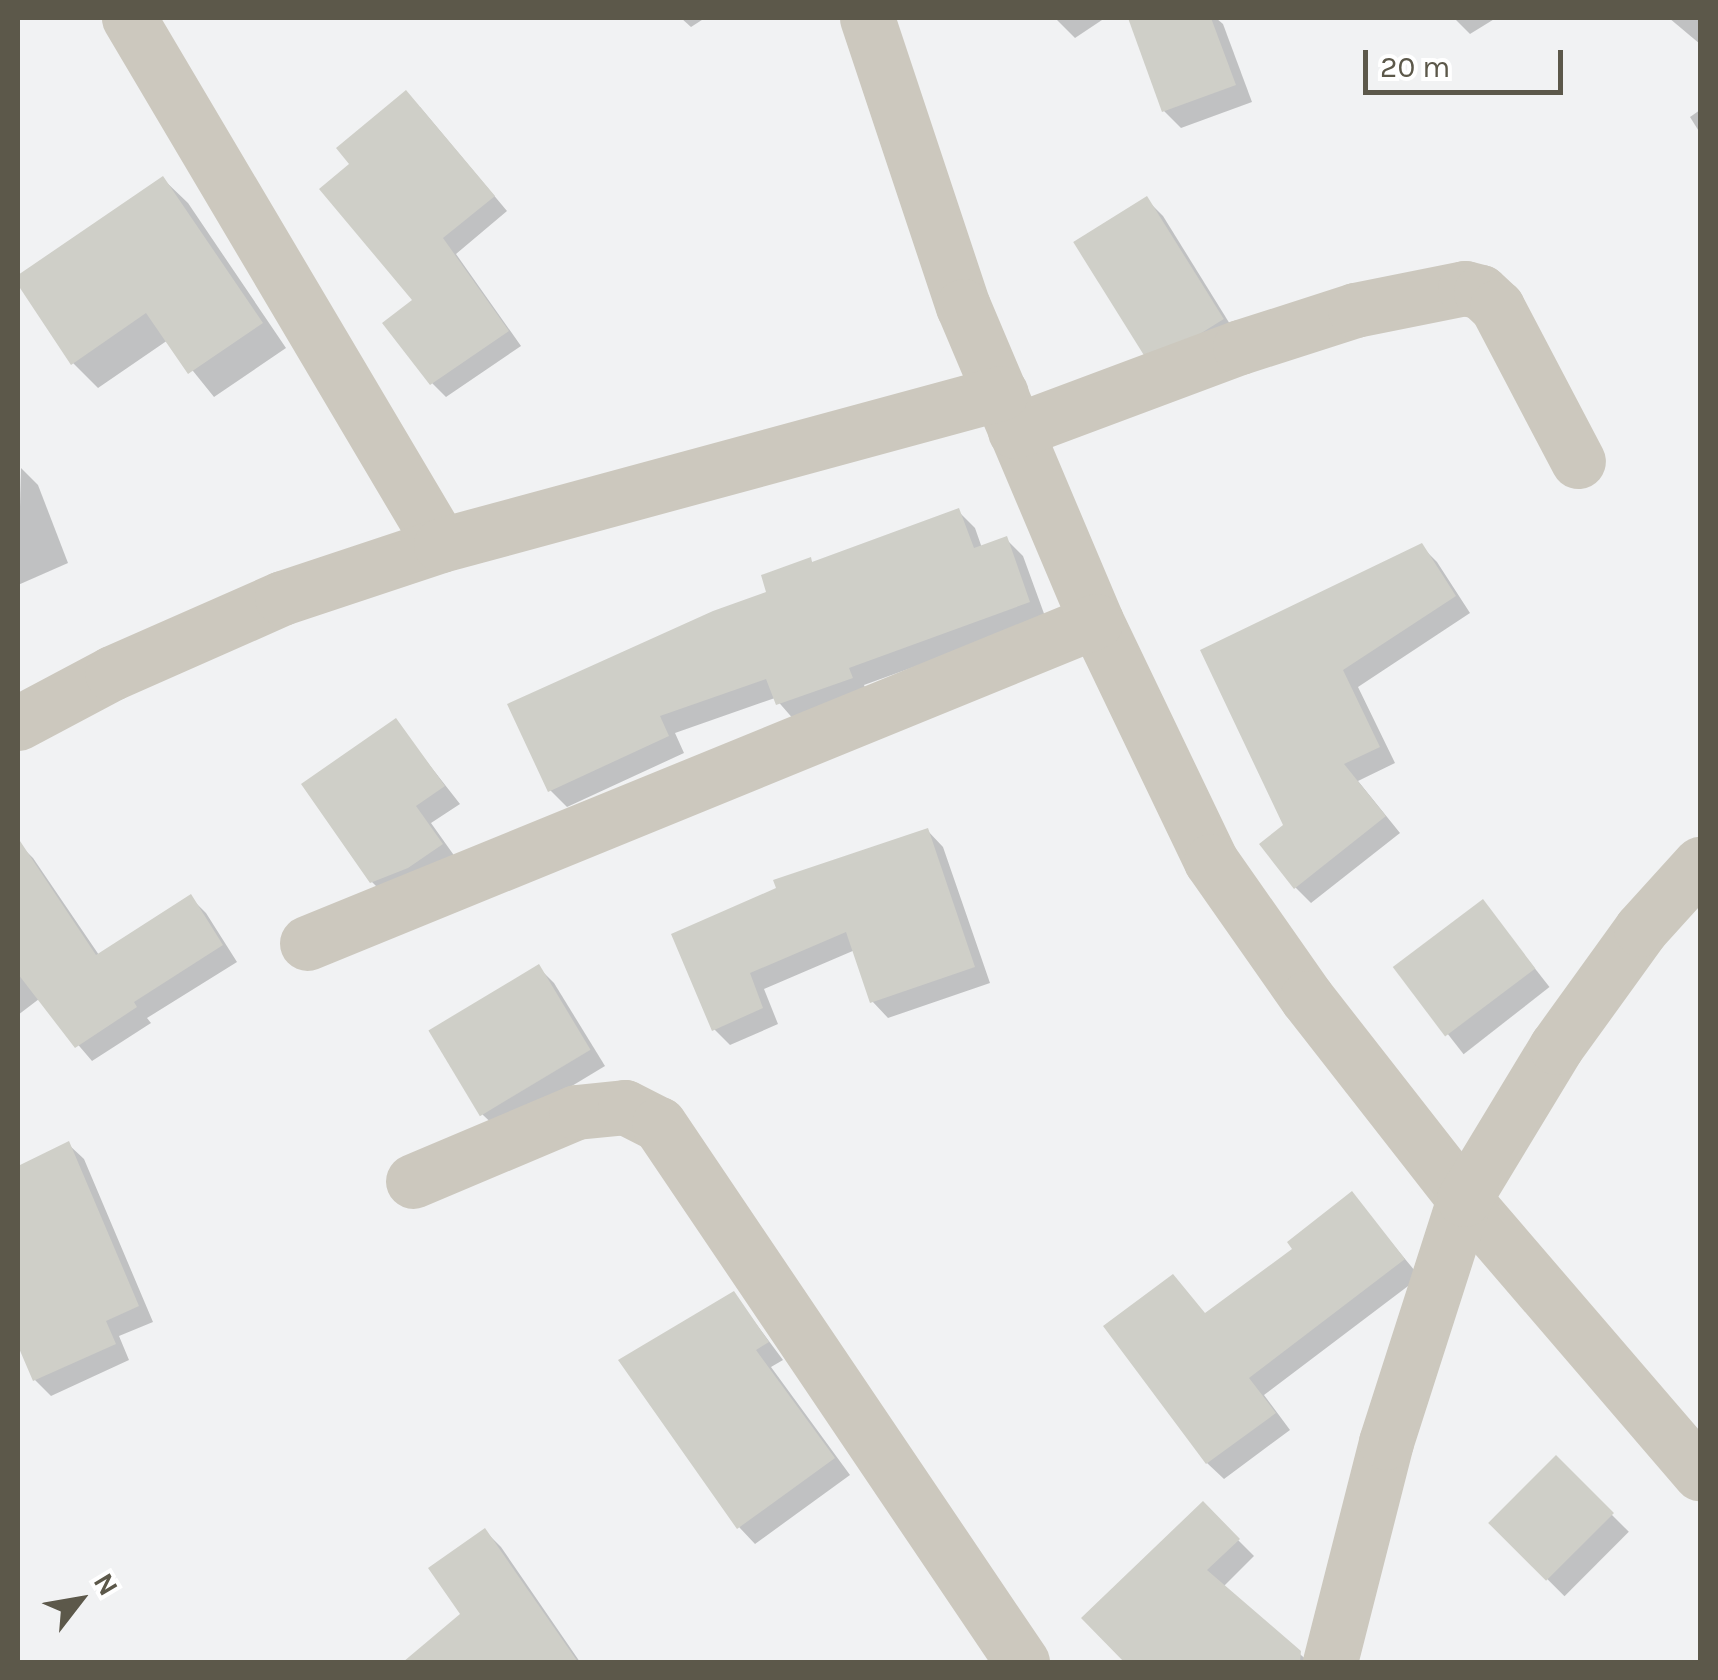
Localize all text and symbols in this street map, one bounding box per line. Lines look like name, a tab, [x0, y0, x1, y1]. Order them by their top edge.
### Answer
scale bar	[1368, 30, 1568, 92]
text: 20 m	[1380, 49, 1450, 85]
north arrow	[30, 1550, 130, 1650]
text: N	[87, 1567, 125, 1601]

